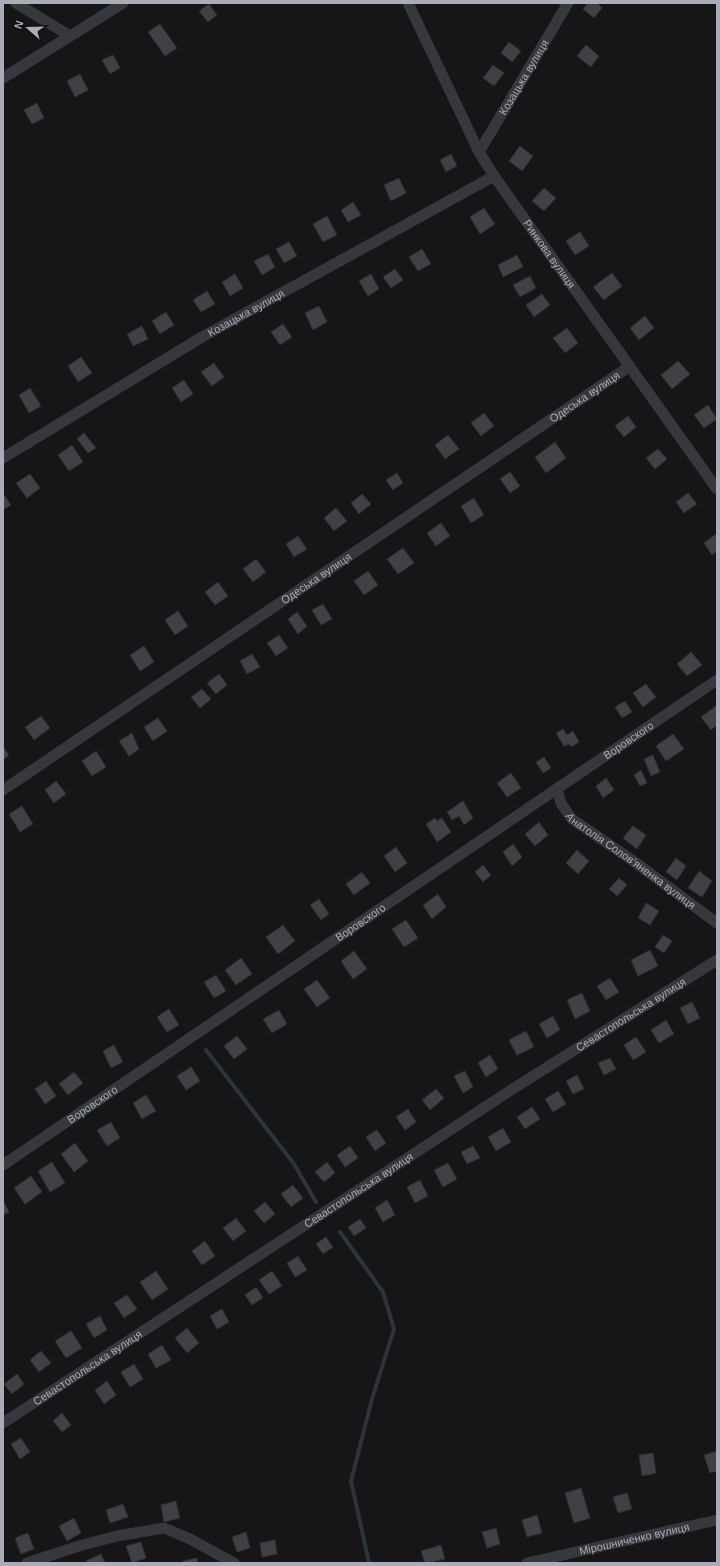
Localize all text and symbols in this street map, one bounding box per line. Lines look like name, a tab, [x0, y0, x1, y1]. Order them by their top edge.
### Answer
north arrow	[8, 8, 48, 48]
text: N	[12, 19, 26, 30]
street label: Козацька вулиця	[497, 37, 551, 117]
street label: Ринкова вулиця	[521, 217, 578, 291]
street label: Козацька вулиця	[205, 287, 286, 339]
street label: Одеська вулиця	[547, 369, 622, 425]
street label: Одеська вулиця	[279, 550, 354, 606]
street label: Воровского	[601, 719, 656, 761]
street label: Анатолія Солов'яненка вулиця	[563, 810, 698, 911]
street label: Воровского	[333, 901, 388, 943]
street label: Севастопольська вулиця	[574, 975, 688, 1054]
street label: Воровского	[65, 1083, 120, 1126]
street label: Севастопольська вулиця	[302, 1150, 415, 1230]
street label: Севастопольська вулиця	[31, 1328, 144, 1408]
street label: Мірошниченко вулиця	[578, 1520, 691, 1557]

